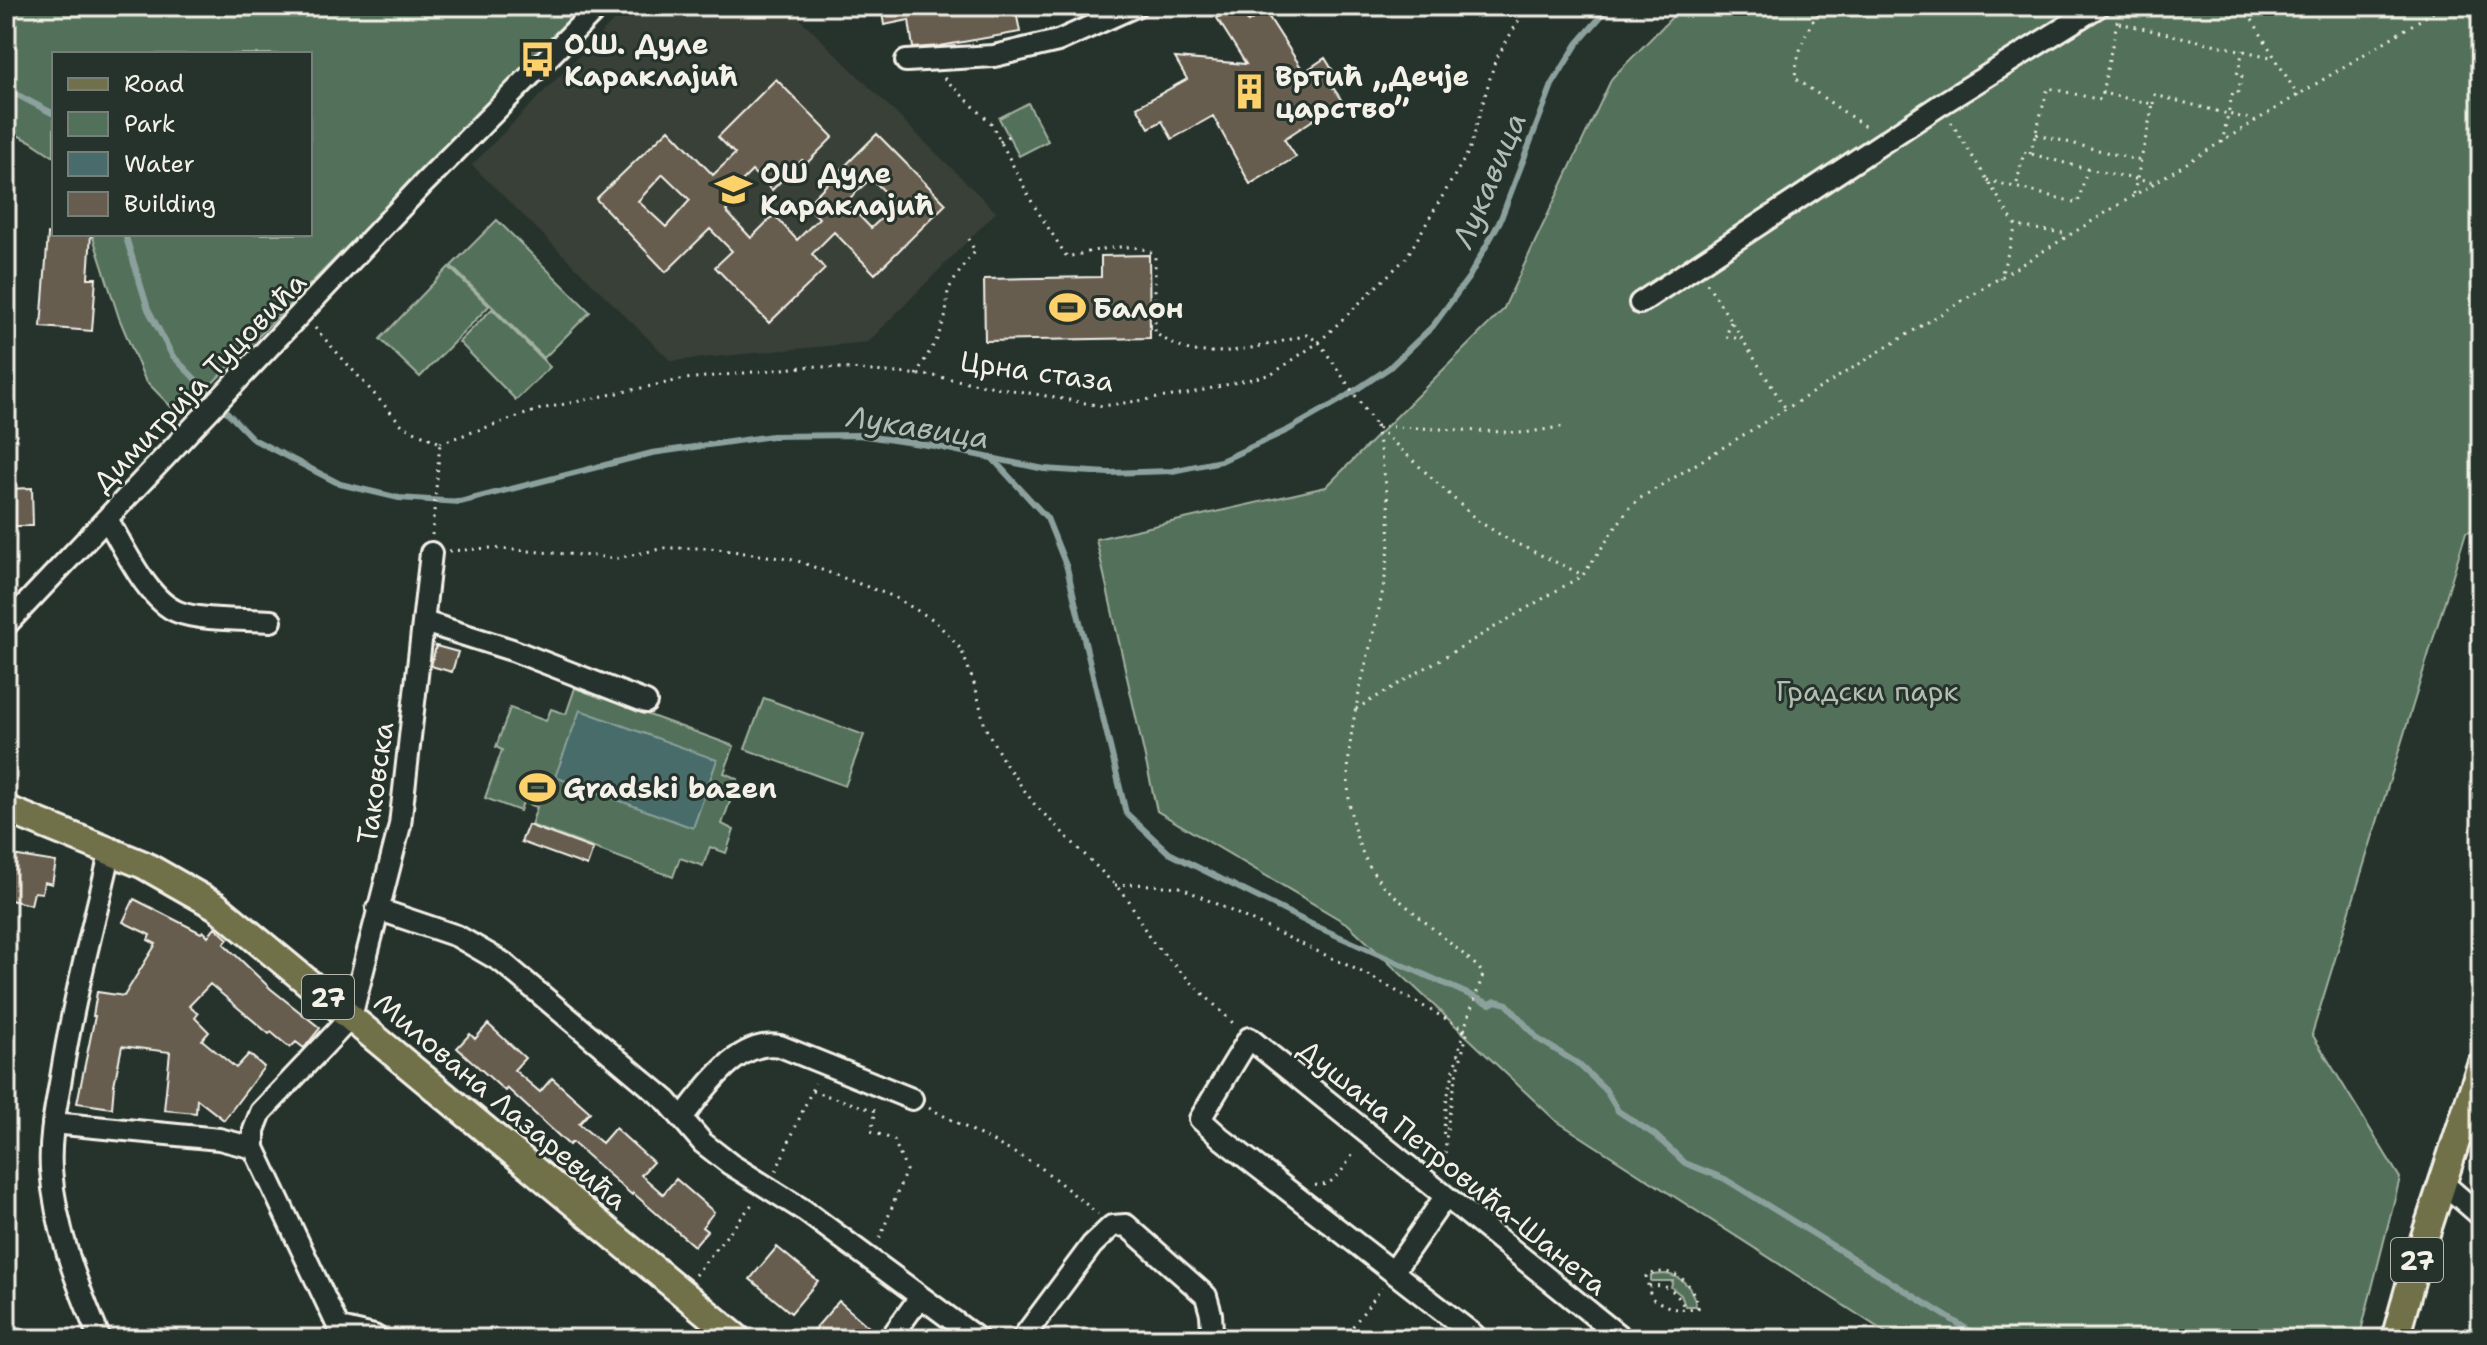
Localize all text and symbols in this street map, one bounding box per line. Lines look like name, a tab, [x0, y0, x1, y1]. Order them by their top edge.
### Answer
place label: О.Ш. Дуле Караклајић	[564, 25, 738, 95]
bus stop icon: О.Ш. Дуле Караклајић	[519, 41, 557, 79]
legend	[52, 52, 312, 236]
place label: Вртић „Дечје царство”	[1275, 57, 1469, 127]
text: Road	[124, 68, 184, 100]
building icon: Вртић „Дечје царство”	[1230, 73, 1268, 111]
water label: Лукавица	[1442, 106, 1536, 255]
text: Park	[124, 108, 176, 140]
text: Water	[124, 148, 195, 180]
place label: ОШ Дуле Караклајић	[760, 154, 934, 224]
school or university icon: ОШ Дуле Караклајић	[715, 170, 753, 208]
text: Building	[124, 188, 216, 220]
street label: Димитрија Туцовића	[84, 264, 314, 500]
sports icon: Балон	[1048, 289, 1086, 327]
place label: Балон	[1093, 289, 1184, 327]
street label: Црна стаза	[958, 341, 1116, 401]
water label: Лукавица	[843, 395, 992, 458]
park label: Градски парк	[1776, 672, 1958, 710]
street label: Таковска	[348, 719, 402, 847]
sports icon: Gradski bazen	[518, 769, 556, 807]
place label: Gradski bazen	[563, 769, 777, 807]
road number: 27	[302, 975, 354, 1019]
street label: Милована Лазаревића	[366, 984, 636, 1218]
street label: Душана Петровића-Шанета	[1290, 1030, 1616, 1304]
road number: 27	[2391, 1238, 2443, 1282]

